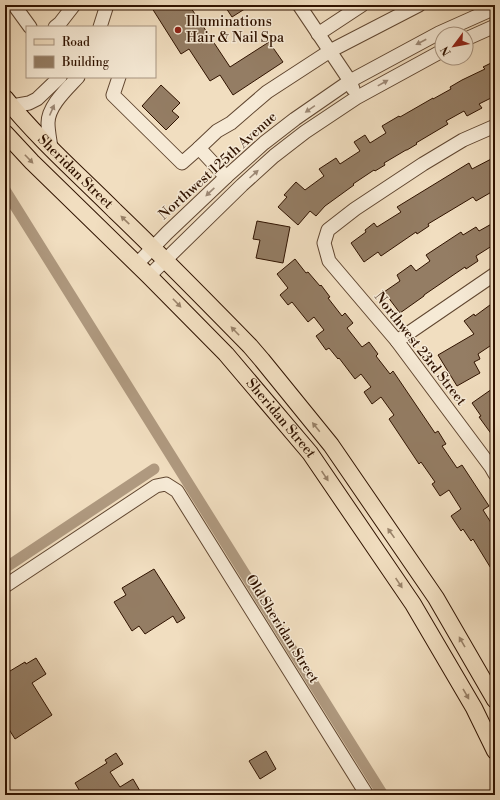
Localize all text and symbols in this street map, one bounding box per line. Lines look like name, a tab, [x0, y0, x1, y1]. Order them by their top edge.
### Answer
place label: Illuminations Hair & Nail Spa	[186, 13, 285, 47]
marker: Illuminations Hair & Nail Spa	[173, 25, 183, 35]
legend	[26, 26, 156, 78]
north arrow	[434, 26, 474, 66]
text: Road	[62, 35, 90, 50]
one-way arrow	[416, 39, 427, 46]
text: N	[438, 43, 455, 58]
text: Building	[61, 55, 110, 70]
one-way arrow	[377, 80, 389, 87]
one-way arrow	[49, 104, 55, 116]
one-way arrow	[305, 105, 315, 113]
street label: Northwest 125th Avenue	[155, 108, 281, 224]
street label: Sheridan Street	[33, 131, 117, 213]
one-way arrow	[25, 154, 34, 164]
one-way arrow	[249, 169, 259, 179]
one-way arrow	[206, 187, 215, 196]
one-way arrow	[120, 215, 130, 225]
street label: Northwest 23rd Street	[370, 289, 470, 409]
one-way arrow	[172, 298, 182, 308]
one-way arrow	[231, 326, 240, 336]
street label: Sheridan Street	[242, 375, 320, 461]
one-way arrow	[312, 422, 320, 433]
one-way arrow	[321, 471, 329, 481]
one-way arrow	[387, 528, 395, 538]
street label: Old Sheridan Street	[241, 571, 323, 687]
one-way arrow	[395, 578, 403, 588]
one-way arrow	[458, 636, 465, 648]
one-way arrow	[462, 689, 469, 700]

